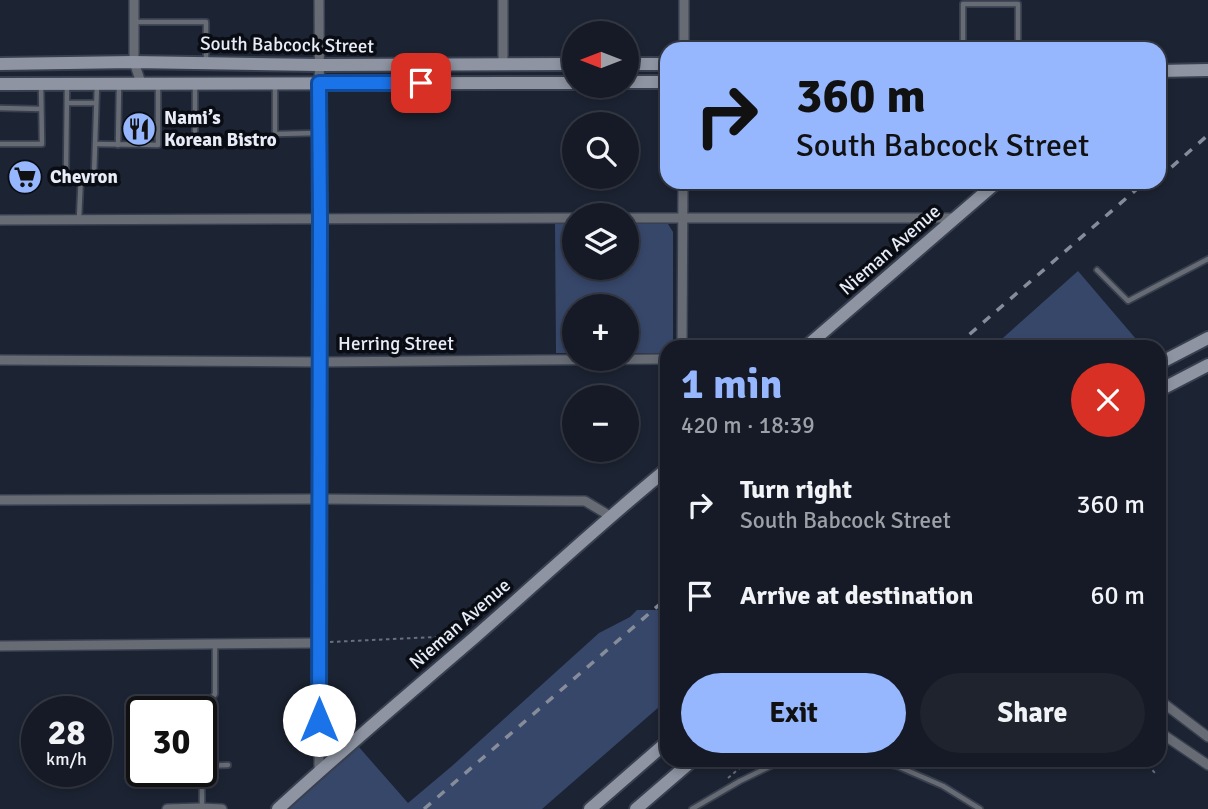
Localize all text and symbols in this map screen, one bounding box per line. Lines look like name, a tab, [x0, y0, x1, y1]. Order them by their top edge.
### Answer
north arrow	[562, 21, 639, 98]
map controls	[562, 21, 639, 462]
street label: South Babcock Street	[200, 31, 375, 59]
pin	[391, 53, 451, 113]
icon: arrive	[402, 64, 440, 102]
text: 360 m	[796, 66, 926, 126]
icon: right	[681, 70, 772, 161]
place label: Nami’s Korean Bistro	[164, 106, 277, 152]
restaurant icon: Nami’s Korean Bistro	[120, 110, 158, 148]
button: search	[562, 112, 639, 189]
text: South Babcock Street	[796, 126, 1089, 165]
supermarket icon: Chevron	[6, 158, 44, 196]
place label: Chevron	[50, 165, 118, 189]
street label: Nieman Avenue	[834, 200, 946, 300]
button: layers	[562, 203, 639, 280]
button: +	[562, 294, 639, 371]
street label: Herring Street	[338, 332, 454, 356]
text: 1 min	[681, 359, 782, 410]
button: close	[1071, 363, 1145, 437]
button: −	[562, 385, 639, 462]
text: 420 m · 18:39	[681, 411, 815, 440]
text: Turn right	[740, 474, 852, 506]
icon: right	[681, 486, 719, 524]
text: 360 m	[1076, 489, 1145, 521]
text: South Babcock Street	[740, 506, 951, 535]
street label: Nieman Avenue	[404, 574, 516, 674]
icon: arrive	[681, 577, 719, 615]
text: Arrive at destination	[740, 580, 973, 612]
text: 60 m	[1090, 580, 1145, 612]
button: Exit	[681, 673, 906, 753]
button: Share	[920, 673, 1145, 753]
position arrow	[282, 683, 356, 757]
speed limit sign: 30	[126, 696, 217, 787]
text: 28	[48, 711, 85, 754]
text: km/h	[46, 748, 87, 770]

